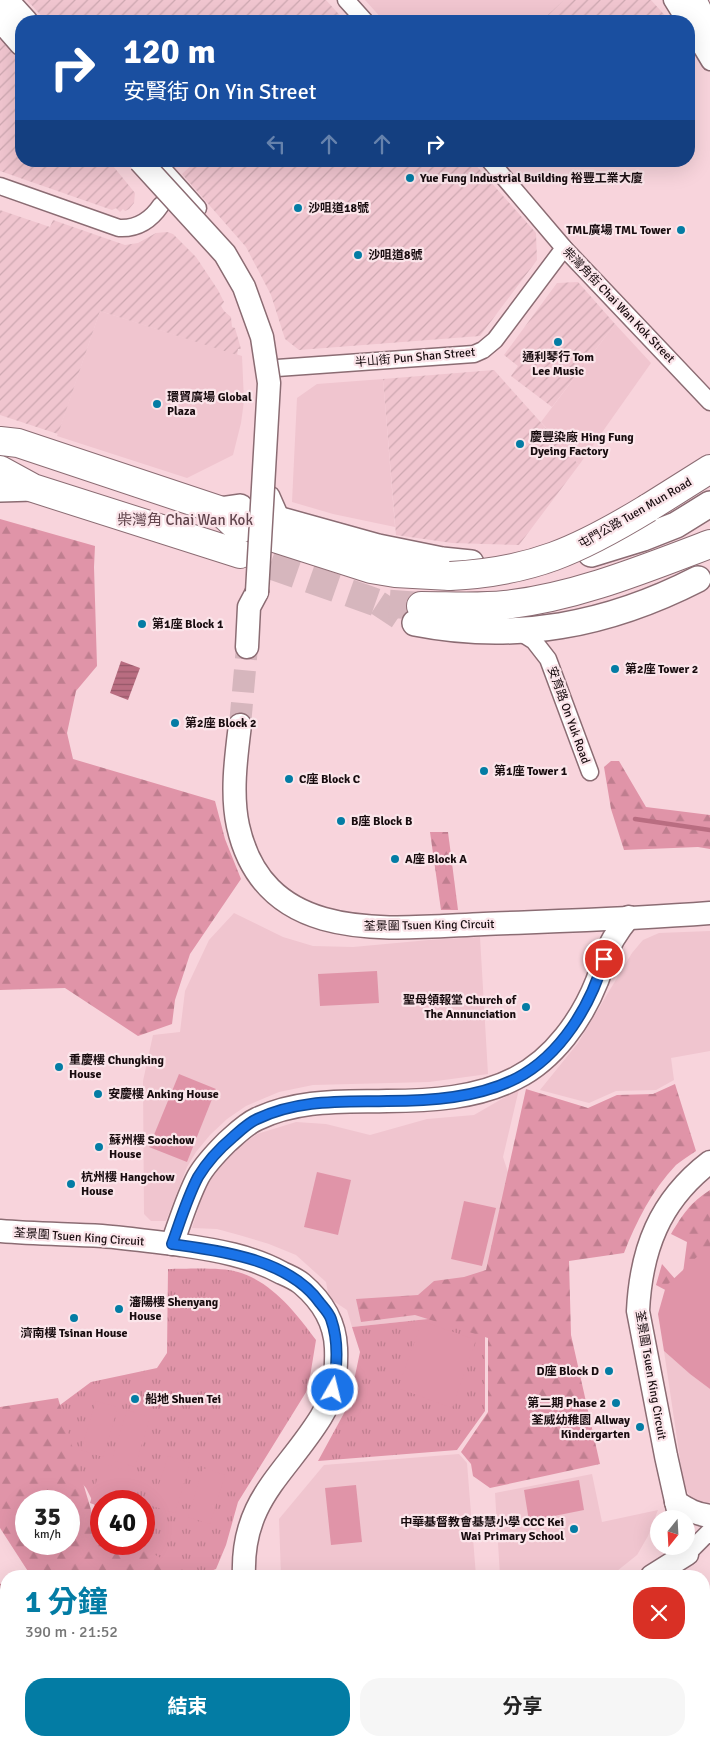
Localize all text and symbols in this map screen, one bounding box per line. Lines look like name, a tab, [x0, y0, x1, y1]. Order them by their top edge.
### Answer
text: 120 m	[123, 30, 216, 73]
icon: right	[40, 35, 105, 100]
text: 安賢街 On Yin Street	[123, 78, 316, 105]
icon: left	[262, 130, 290, 158]
icon: ahead	[315, 130, 343, 158]
icon: ahead	[368, 130, 396, 158]
icon: right	[421, 130, 449, 158]
place label: Yue Fung Industrial Building 裕豐工業大廈	[419, 171, 643, 186]
marker: Yue Fung Industrial Building 裕豐工業大廈	[404, 172, 416, 184]
place label: 沙咀道18號	[308, 201, 369, 216]
marker: 沙咀道18號	[292, 202, 304, 214]
place label: TML廣場 TML Tower	[566, 223, 671, 238]
marker: TML廣場 TML Tower	[675, 224, 687, 236]
street label: 柴灣角街 Chai Wan Kok Street	[560, 245, 678, 366]
place label: 沙咀道8號	[368, 248, 422, 263]
marker: 沙咀道8號	[352, 249, 364, 261]
marker: 通利琴行 Tom Lee Music	[552, 336, 564, 348]
street label: 半山街 Pun Shan Street	[354, 345, 476, 370]
place label: 通利琴行 Tom Lee Music	[522, 350, 594, 379]
place label: 環貿廣場 Global Plaza	[167, 390, 252, 419]
marker: 環貿廣場 Global Plaza	[151, 398, 163, 410]
place label: 慶豐染廠 Hing Fung Dyeing Factory	[530, 430, 634, 459]
marker: 慶豐染廠 Hing Fung Dyeing Factory	[514, 438, 526, 450]
street label: 屯門公路 Tuen Mun Road	[576, 475, 695, 552]
district label: 柴灣角 Chai Wan Kok	[117, 511, 253, 529]
place label: 第1座 Block 1	[152, 617, 224, 632]
marker: 第1座 Block 1	[136, 618, 148, 630]
place label: 第2座 Tower 2	[625, 662, 698, 677]
marker: 第2座 Tower 2	[609, 663, 621, 675]
street label: 安育路 On Yuk Road	[544, 665, 593, 766]
place label: 第2座 Block 2	[185, 716, 257, 731]
marker: 第2座 Block 2	[169, 717, 181, 729]
place label: 第1座 Tower 1	[494, 764, 568, 779]
marker: 第1座 Tower 1	[478, 765, 490, 777]
place label: C座 Block C	[299, 772, 361, 787]
marker: C座 Block C	[283, 773, 295, 785]
place label: B座 Block B	[351, 814, 412, 829]
marker: B座 Block B	[335, 815, 347, 827]
place label: A座 Block A	[405, 852, 467, 867]
marker: A座 Block A	[389, 853, 401, 865]
street label: 荃景圍 Tsuen King Circuit	[363, 917, 495, 934]
pin	[583, 938, 625, 980]
icon: arrive	[590, 945, 618, 973]
place label: 聖母領報堂 Church of The Annunciation	[403, 993, 517, 1022]
marker: 聖母領報堂 Church of The Annunciation	[520, 1001, 532, 1013]
place label: 重慶樓 Chungking House	[69, 1053, 164, 1082]
marker: 重慶樓 Chungking House	[53, 1061, 65, 1073]
place label: 安慶樓 Anking House	[108, 1087, 219, 1102]
marker: 安慶樓 Anking House	[92, 1088, 104, 1100]
place label: 蘇州樓 Soochow House	[109, 1133, 195, 1162]
marker: 蘇州樓 Soochow House	[93, 1141, 105, 1153]
place label: 杭州樓 Hangchow House	[81, 1170, 175, 1199]
marker: 杭州樓 Hangchow House	[65, 1178, 77, 1190]
street label: 荃景圍 Tsuen King Circuit	[13, 1225, 145, 1250]
place label: 瀋陽樓 Shenyang House	[129, 1295, 219, 1324]
marker: 瀋陽樓 Shenyang House	[113, 1303, 125, 1315]
street label: 荃景圍 Tsuen King Circuit	[632, 1309, 669, 1441]
marker: 濟南樓 Tsinan House	[68, 1312, 80, 1324]
place label: 濟南樓 Tsinan House	[20, 1326, 128, 1341]
position arrow	[306, 1363, 358, 1415]
place label: D座 Block D	[536, 1364, 599, 1379]
marker: D座 Block D	[603, 1365, 615, 1377]
place label: 船地 Shuen Tei	[145, 1392, 221, 1407]
marker: 船地 Shuen Tei	[129, 1393, 141, 1405]
place label: 第二期 Phase 2	[527, 1396, 606, 1411]
marker: 第二期 Phase 2	[610, 1397, 622, 1409]
place label: 荃威幼稚園 Allway Kindergarten	[532, 1413, 630, 1442]
marker: 荃威幼稚園 Allway Kindergarten	[634, 1421, 646, 1433]
speed limit sign: 40	[90, 1490, 155, 1555]
text: 35	[34, 1501, 61, 1532]
north arrow	[650, 1510, 695, 1555]
map controls	[650, 1510, 695, 1555]
place label: 中華基督教會基慧小學 CCC Kei Wai Primary School	[400, 1515, 564, 1544]
marker: 中華基督教會基慧小學 CCC Kei Wai Primary School	[568, 1523, 580, 1535]
text: km/h	[34, 1527, 61, 1542]
text: 1 分鐘	[25, 1584, 108, 1621]
button: close	[633, 1587, 685, 1639]
text: 390 m · 21:52	[25, 1622, 118, 1642]
button: 結束	[25, 1678, 350, 1736]
button: 分享	[360, 1678, 685, 1736]

